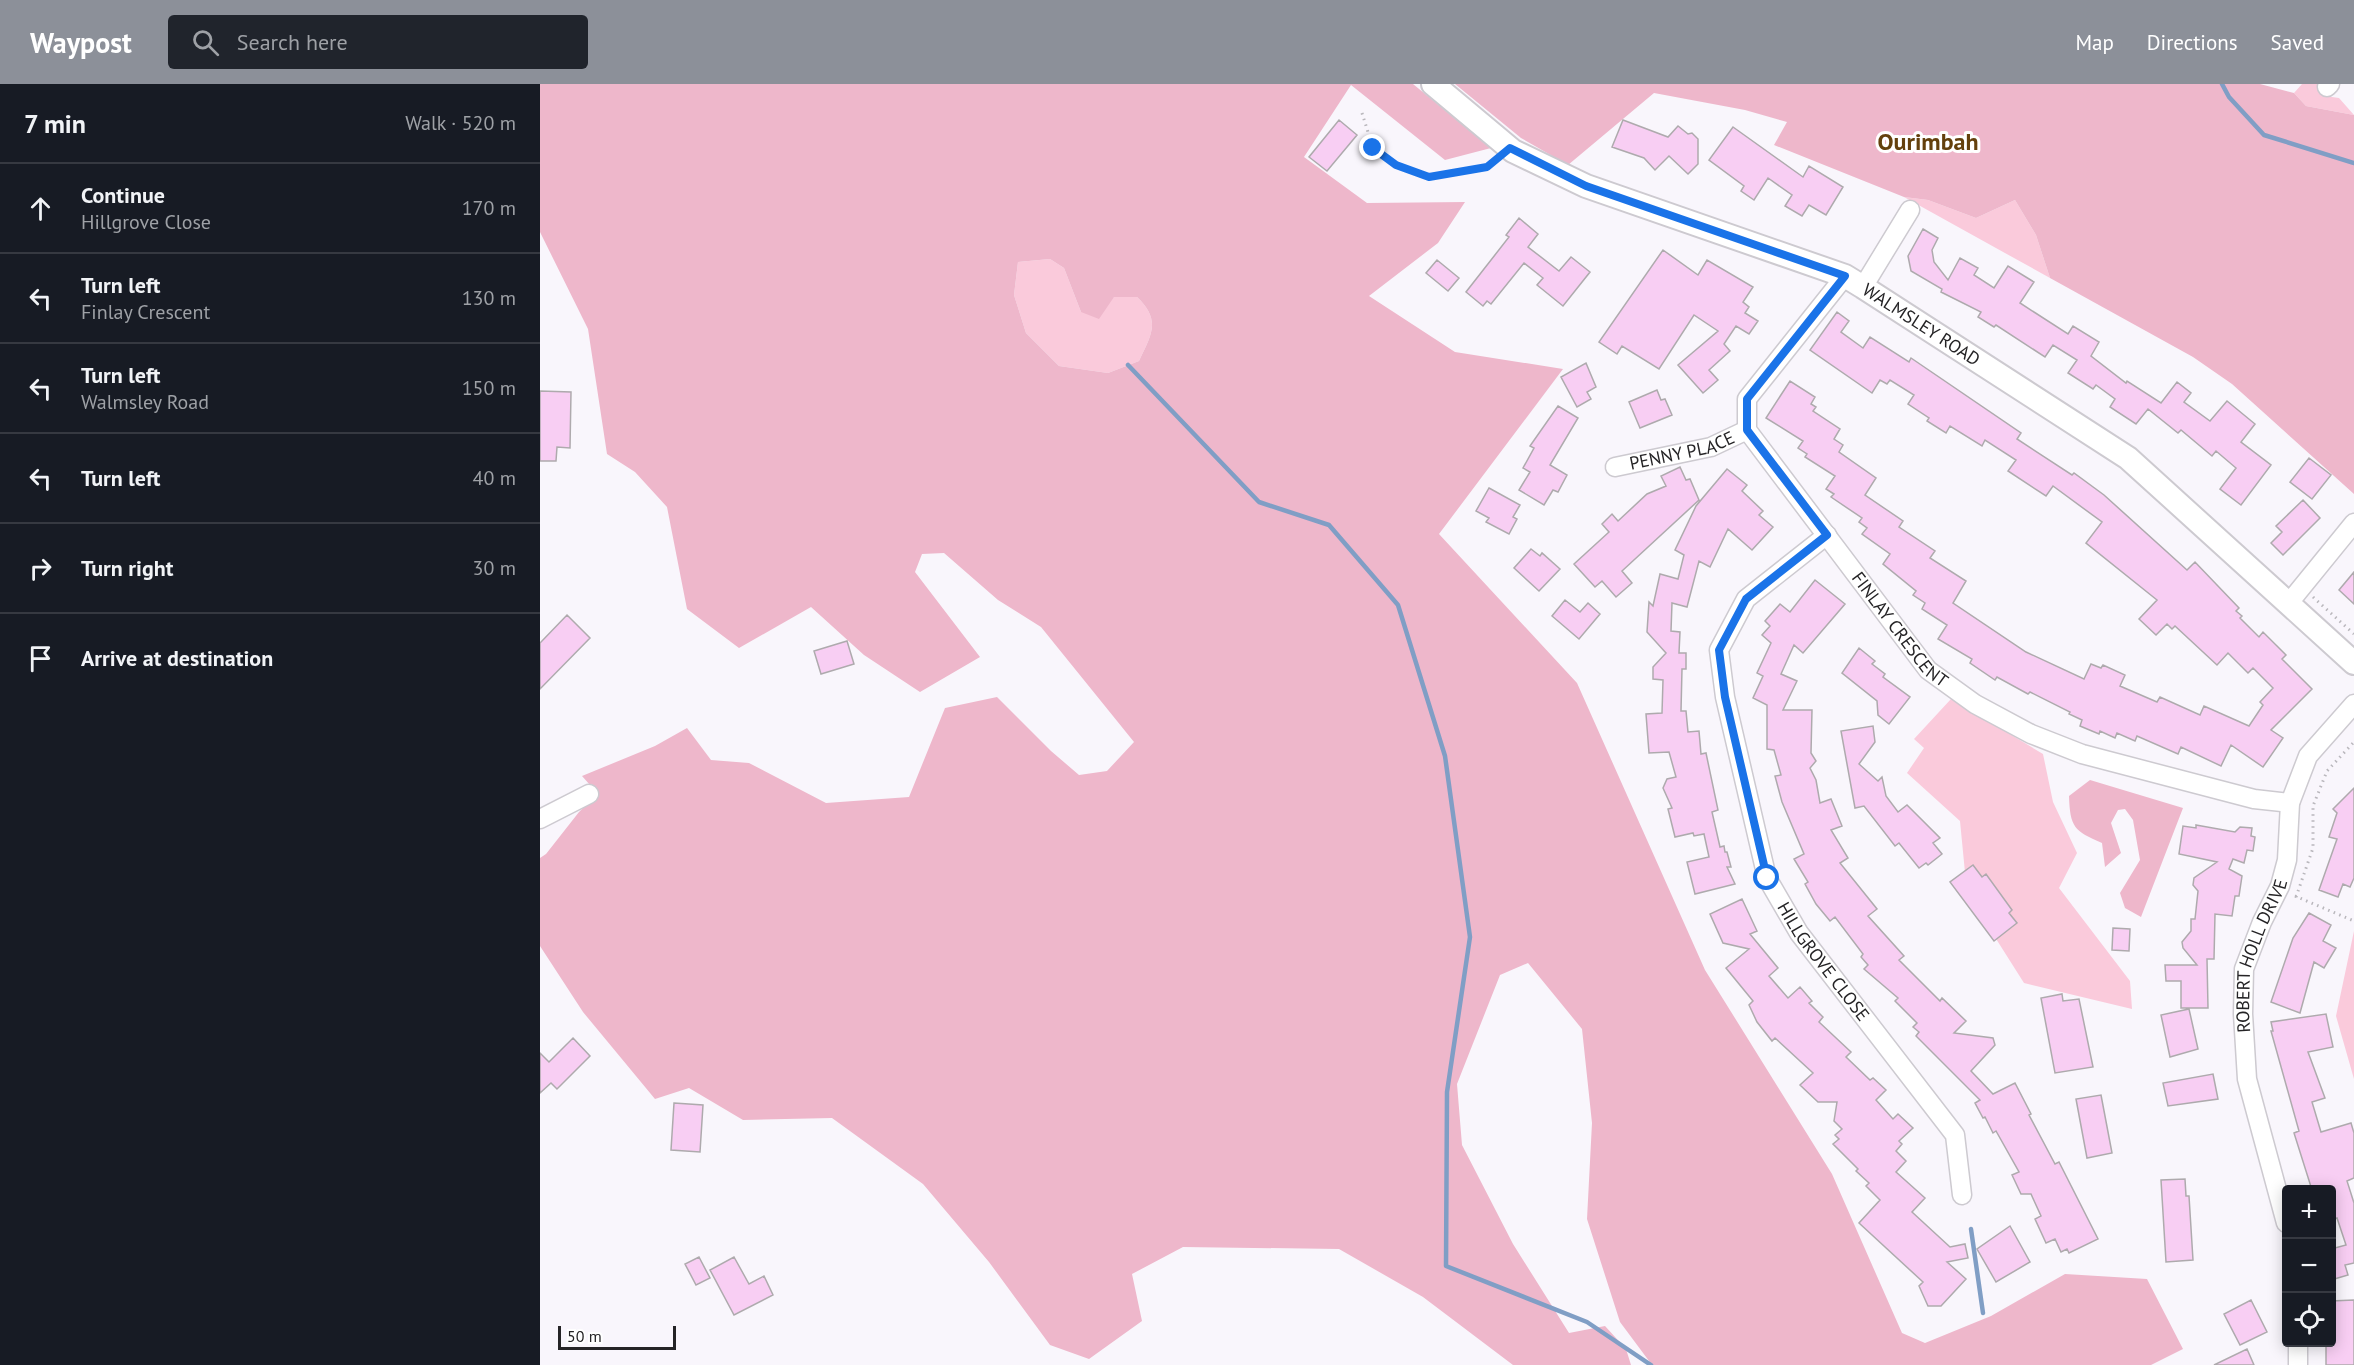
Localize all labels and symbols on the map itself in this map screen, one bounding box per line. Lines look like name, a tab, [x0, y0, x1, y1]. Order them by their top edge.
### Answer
district label: Ourimbah	[1877, 126, 1979, 157]
route end	[1359, 134, 1385, 160]
street label: WALMSLEY ROAD	[1858, 278, 1985, 371]
street label: PENNY PLACE	[1627, 426, 1738, 475]
street label: FINLAY CRESCENT	[1847, 567, 1953, 692]
route start	[1753, 864, 1779, 890]
street label: ROBERT HOLL DRIVE	[2231, 877, 2292, 1033]
street label: HILLGROVE CLOSE	[1772, 898, 1875, 1025]
scale bar	[558, 1323, 676, 1350]

